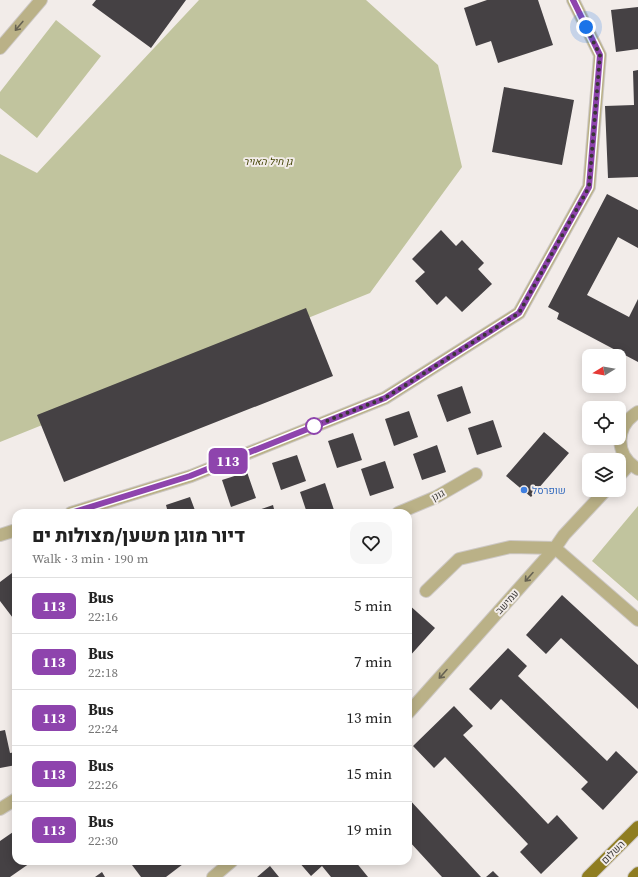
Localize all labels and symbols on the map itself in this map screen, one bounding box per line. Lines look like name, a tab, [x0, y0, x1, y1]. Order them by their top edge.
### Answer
your location	[576, 17, 596, 37]
one-way arrow	[14, 21, 23, 31]
park label: גן חיל האויר	[244, 155, 294, 168]
north arrow	[582, 349, 626, 393]
unlabelled marker	[305, 417, 323, 435]
line badge: 113	[205, 448, 251, 474]
place label: שופרסל	[532, 484, 566, 497]
marker: שופרסל	[519, 485, 529, 495]
street label: גונן	[429, 486, 447, 504]
one-way arrow	[525, 572, 534, 582]
street label: עמישב	[493, 587, 521, 617]
one-way arrow	[438, 669, 448, 679]
street label: השלום	[598, 837, 628, 867]

